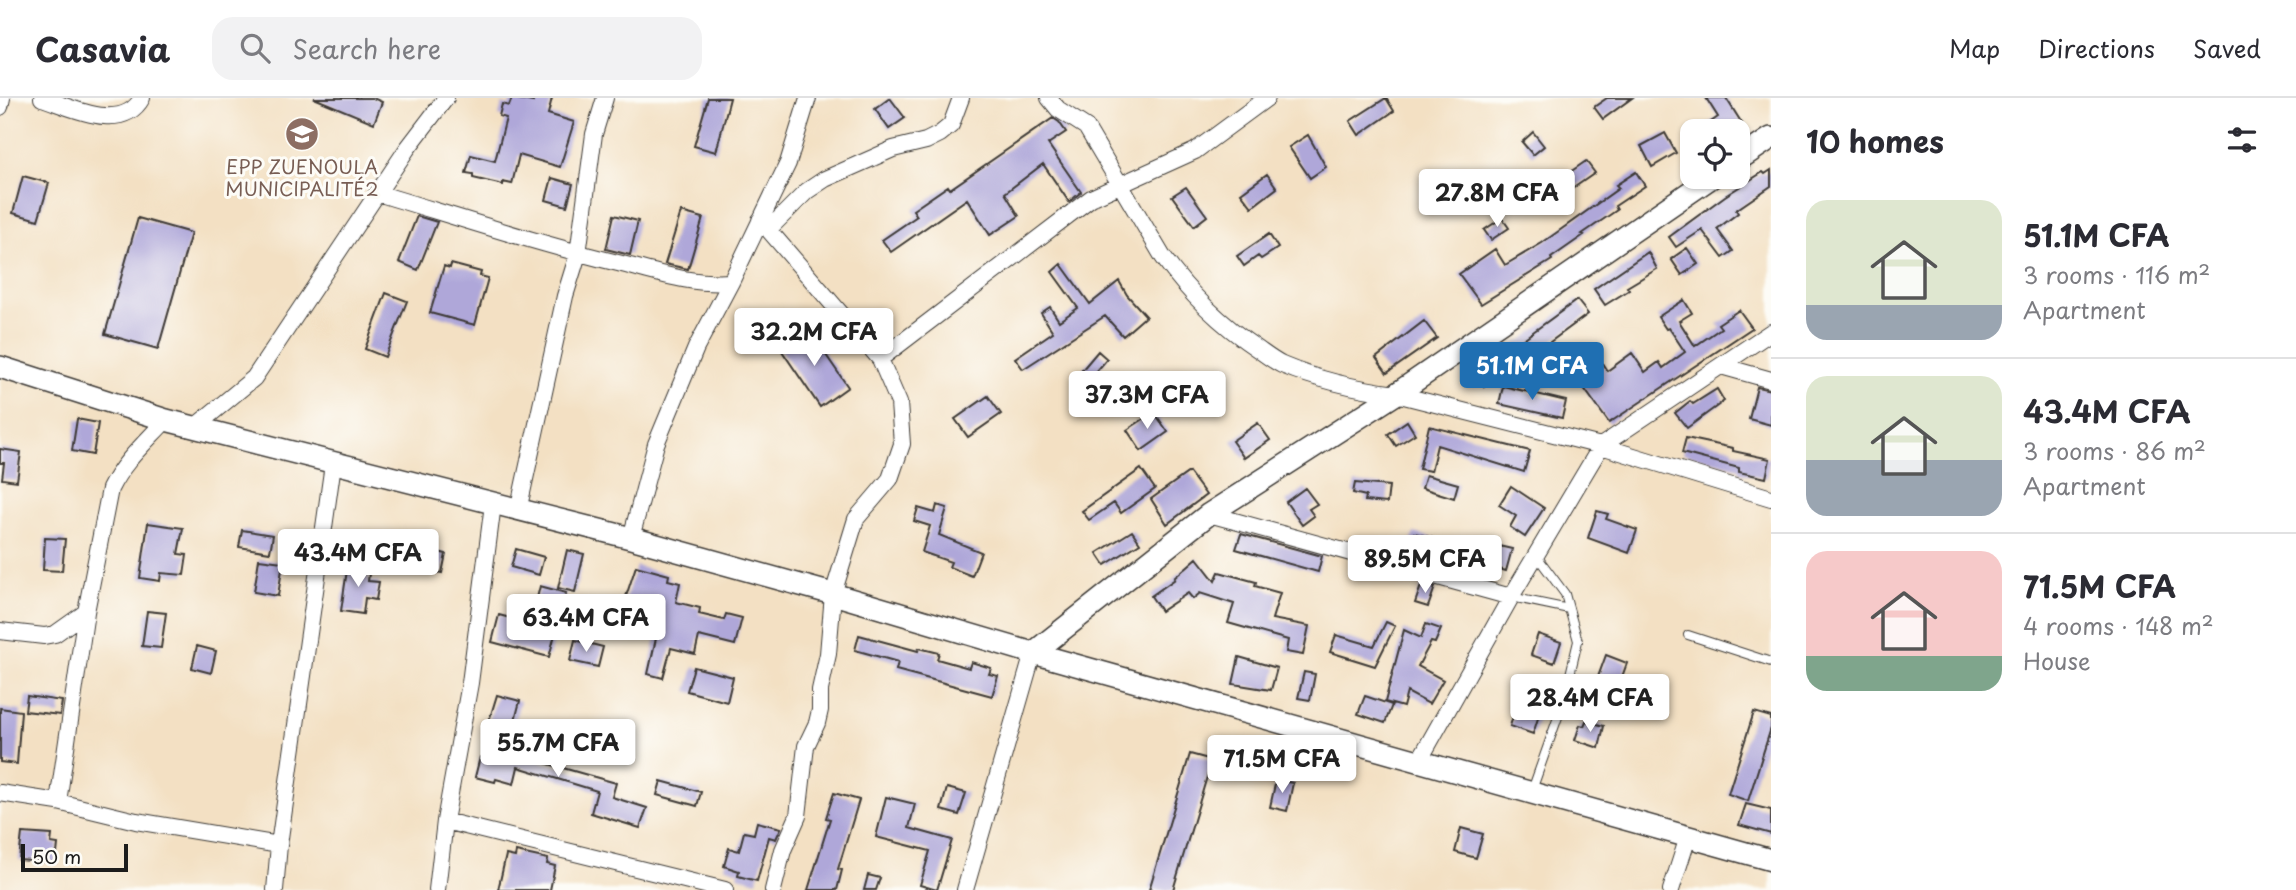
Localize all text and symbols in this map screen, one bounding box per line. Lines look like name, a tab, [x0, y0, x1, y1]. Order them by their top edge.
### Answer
search box	[212, 17, 702, 80]
text: Casavia	[35, 23, 170, 73]
icon: search	[236, 29, 274, 67]
text: Search here	[292, 29, 441, 68]
text: Map	[1949, 30, 2000, 66]
text: Directions	[2038, 30, 2155, 66]
text: Saved	[2193, 30, 2261, 66]
school or university icon: EPP ZUENOULA MUNICIPALITÉ2	[283, 115, 321, 153]
text: 10 homes	[1806, 118, 1944, 163]
map controls	[1680, 119, 1750, 189]
button: locate	[1680, 119, 1750, 189]
icon: filters	[2223, 121, 2261, 159]
place label: EPP ZUENOULA MUNICIPALITÉ2	[225, 152, 379, 202]
pin: 27.8M CFA	[1417, 170, 1577, 229]
text: 27.8M CFA	[1435, 174, 1559, 209]
text: 51.1M CFA	[2023, 212, 2170, 257]
icon: home	[1862, 228, 1946, 312]
text: 3 rooms · 116 m²	[2023, 257, 2210, 292]
text: Apartment	[2023, 292, 2146, 327]
pin: 32.2M CFA	[734, 308, 894, 368]
text: 32.2M CFA	[750, 313, 878, 348]
pin: 51.1M CFA	[1452, 342, 1612, 402]
text: 51.1M CFA	[1476, 347, 1588, 382]
pin: 37.3M CFA	[1067, 372, 1227, 431]
text: 37.3M CFA	[1085, 376, 1209, 411]
text: 43.4M CFA	[2023, 388, 2191, 433]
icon: home	[1862, 404, 1946, 488]
text: 3 rooms · 86 m²	[2023, 433, 2206, 468]
text: Apartment	[2023, 468, 2146, 503]
pin: 43.4M CFA	[278, 530, 438, 589]
text: 43.4M CFA	[294, 534, 422, 569]
pin: 89.5M CFA	[1345, 536, 1505, 595]
text: 89.5M CFA	[1364, 540, 1486, 575]
text: 71.5M CFA	[2023, 563, 2176, 608]
icon: home	[1862, 579, 1946, 663]
pin: 63.4M CFA	[506, 594, 666, 654]
text: 63.4M CFA	[523, 599, 649, 634]
text: 4 rooms · 148 m²	[2023, 608, 2214, 643]
text: House	[2023, 643, 2090, 678]
pin: 28.4M CFA	[1510, 674, 1670, 734]
text: 28.4M CFA	[1526, 679, 1654, 714]
pin: 55.7M CFA	[478, 720, 638, 779]
text: 55.7M CFA	[496, 724, 620, 759]
pin: 71.5M CFA	[1202, 736, 1362, 795]
text: 71.5M CFA	[1223, 740, 1341, 775]
scale bar	[21, 841, 128, 873]
text: 50 m	[32, 842, 81, 870]

